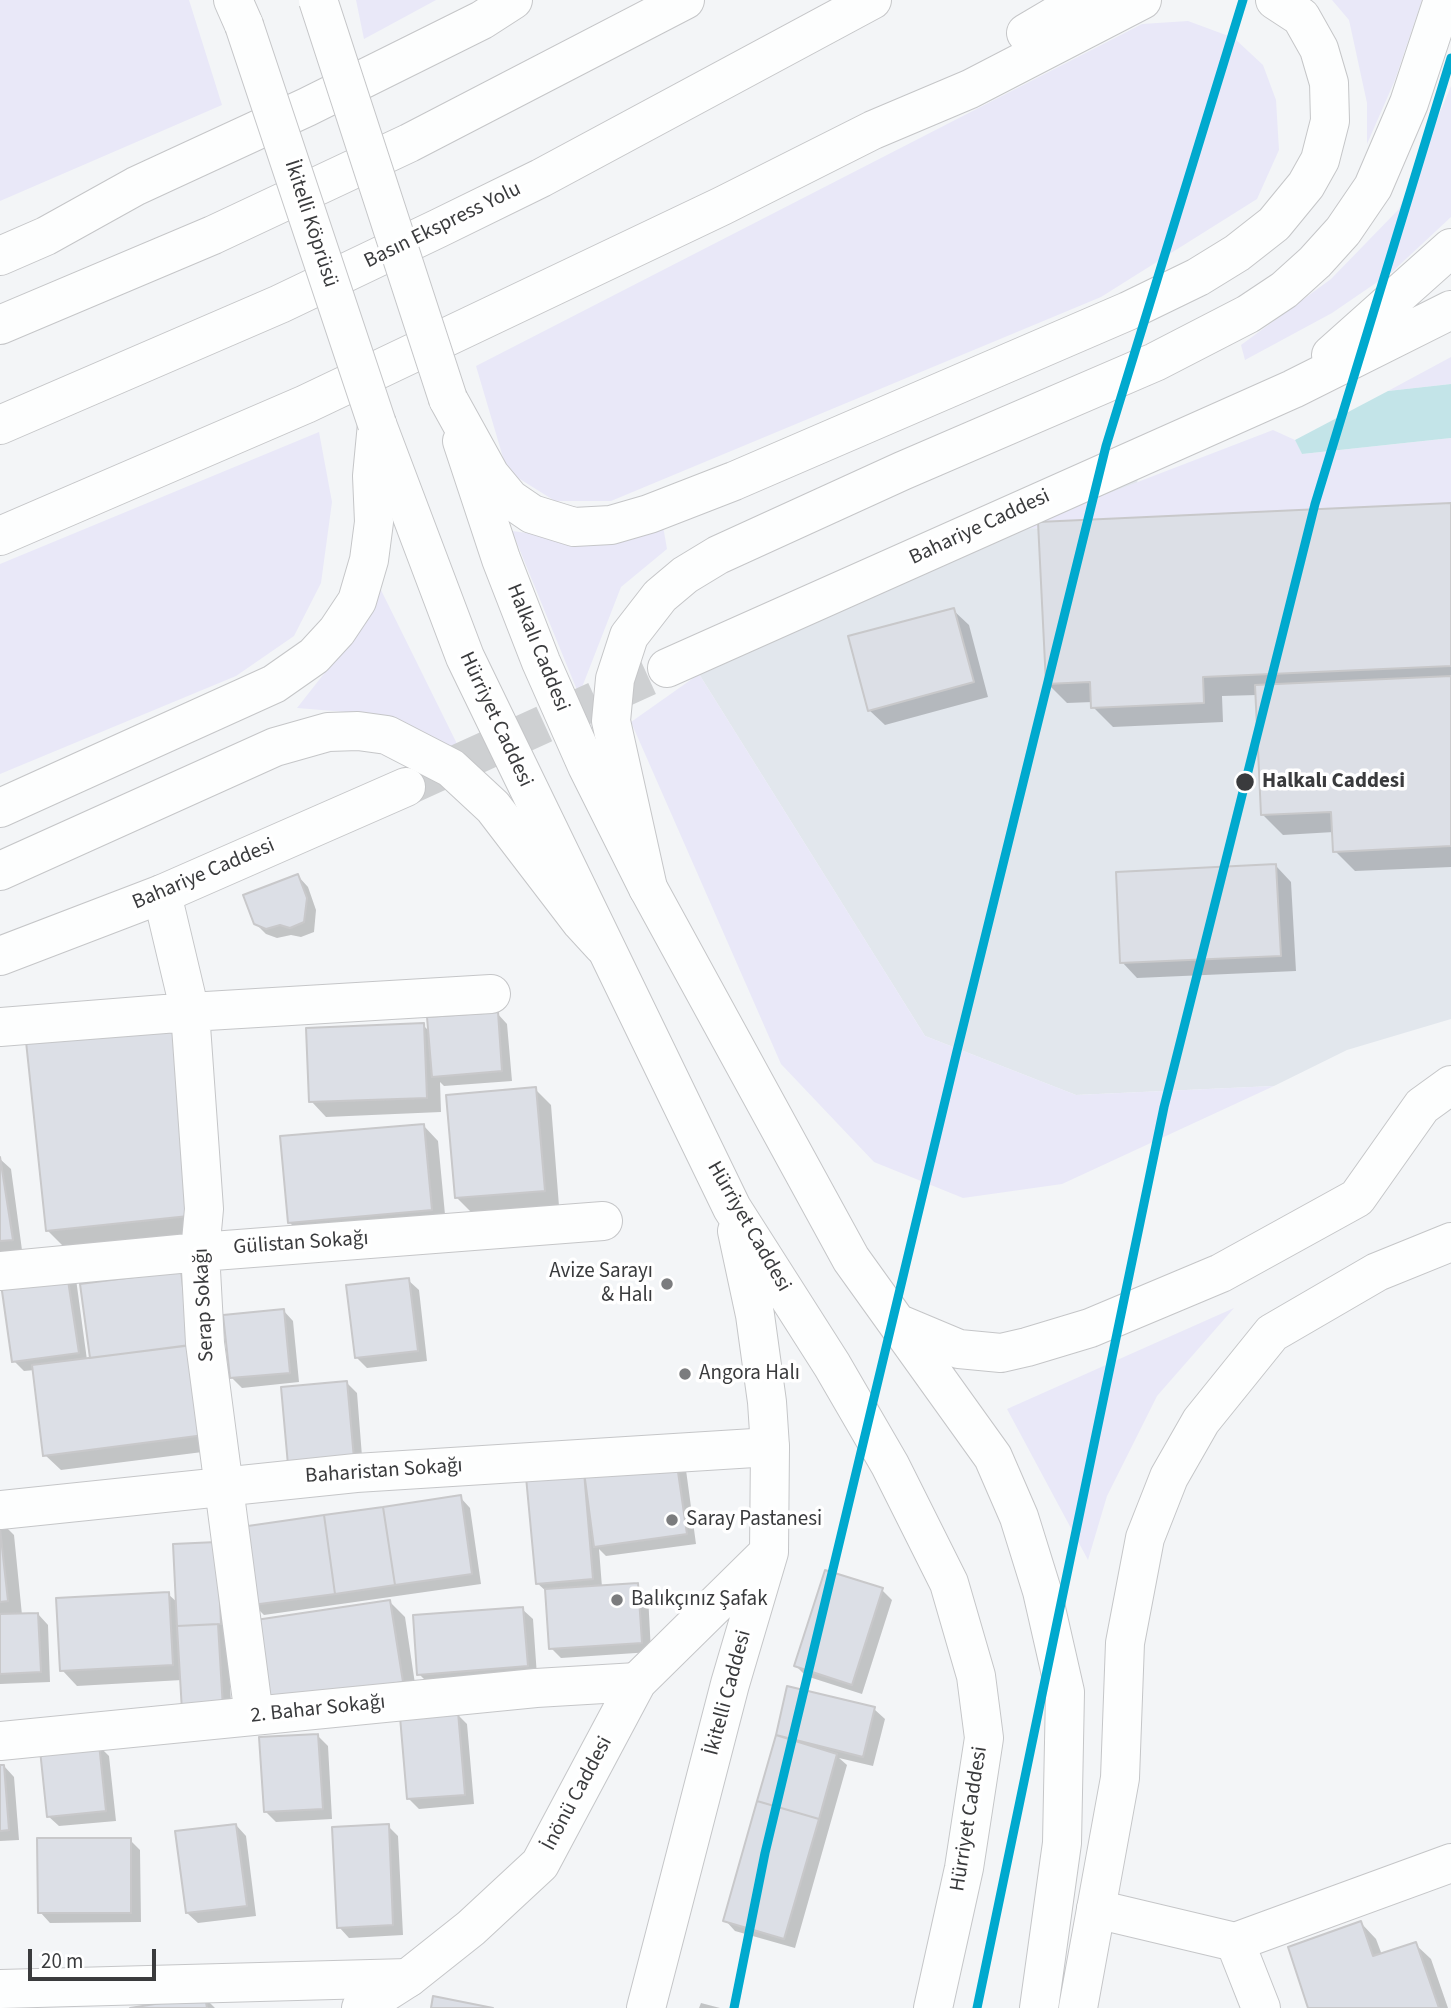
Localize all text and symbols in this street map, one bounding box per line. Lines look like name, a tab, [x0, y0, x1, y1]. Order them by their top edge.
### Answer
street label: İkitelli Köprüsü	[278, 157, 342, 291]
street label: Basın Ekspress Yolu	[361, 177, 525, 275]
street label: Bahariye Caddesi	[906, 484, 1054, 572]
street label: Halkalı Caddesi	[500, 581, 574, 715]
street label: Hürriyet Caddesi	[453, 648, 537, 792]
place label: Halkalı Caddesi	[1262, 769, 1405, 795]
marker: Halkalı Caddesi	[1234, 771, 1256, 793]
street label: Bahariye Caddesi	[129, 834, 279, 916]
street label: Hürriyet Caddesi	[700, 1157, 796, 1297]
street label: Gülistan Sokağı	[233, 1227, 369, 1261]
street label: Serap Sokağı	[189, 1247, 221, 1363]
place label: Avize Sarayı & Halı	[549, 1259, 653, 1309]
marker: Avize Sarayı & Halı	[659, 1276, 675, 1292]
place label: Angora Halı	[699, 1361, 800, 1387]
marker: Angora Halı	[677, 1366, 693, 1382]
street label: Baharistan Sokağı	[304, 1454, 464, 1490]
place label: Saray Pastanesi	[686, 1507, 822, 1533]
marker: Saray Pastanesi	[664, 1512, 680, 1528]
place label: Balıkçınız Şafak	[631, 1587, 768, 1613]
marker: Balıkçınız Şafak	[609, 1592, 625, 1608]
street label: İkitelli Caddesi	[700, 1628, 758, 1758]
street label: 2. Bahar Sokağı	[249, 1690, 387, 1730]
street label: İnönü Caddesi	[537, 1733, 619, 1855]
street label: Hürriyet Caddesi	[946, 1745, 994, 1893]
scale bar	[32, 1934, 159, 1978]
text: 20 m	[41, 1946, 83, 1976]

